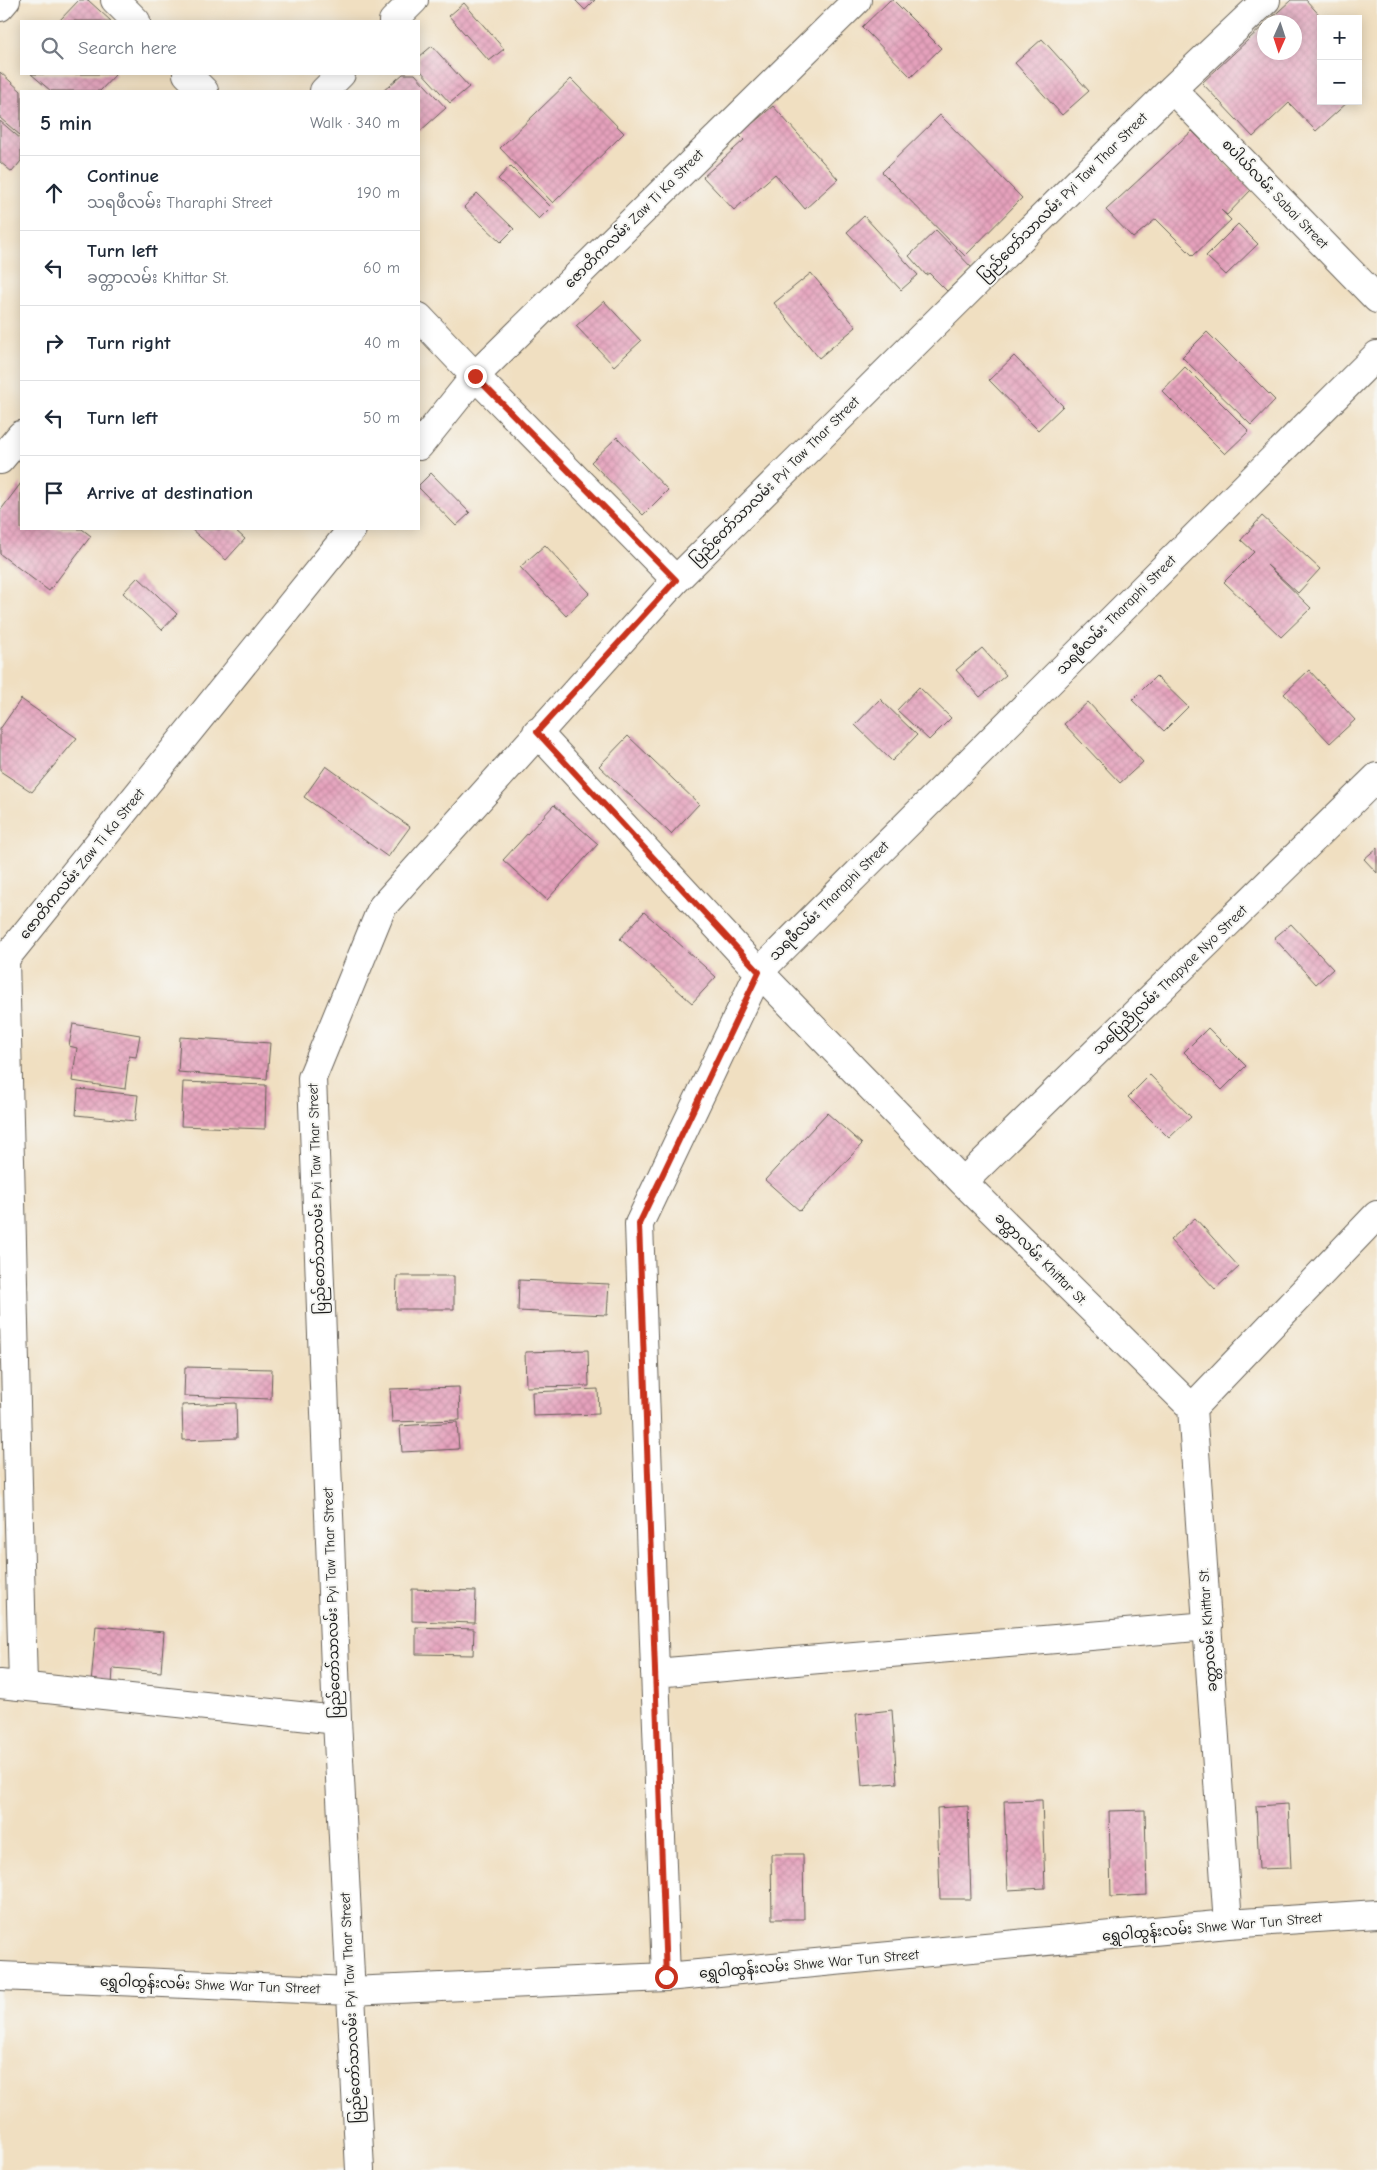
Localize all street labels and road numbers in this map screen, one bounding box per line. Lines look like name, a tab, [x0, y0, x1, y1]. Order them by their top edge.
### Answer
street label: ပြည်တော်သာလမ်း Pyi Taw Thar Street	[974, 107, 1154, 287]
street label: စပါယ်လမ်း Sabai Street	[1218, 134, 1334, 253]
street label: ဇောတိကလမ်း Zaw Ti Ka Street	[560, 144, 708, 292]
street label: ပြည်တော်သာလမ်း Pyi Taw Thar Street	[686, 391, 866, 571]
street label: သရဖီလမ်း Tharaphi Street	[1051, 550, 1182, 680]
street label: ဇောတိကလမ်း Zaw Ti Ka Street	[14, 783, 149, 943]
street label: သရဖီလမ်း Tharaphi Street	[764, 836, 895, 966]
street label: သပြေညိုလမ်း Thapyae Nyo Street	[1088, 900, 1253, 1060]
street label: ပြည်တော်သာလမ်း Pyi Taw Thar Street	[302, 1082, 333, 1315]
street label: ခတ္တာလမ်း Khittar St.	[989, 1208, 1092, 1311]
street label: ပြည်တော်သာလမ်း Pyi Taw Thar Street	[317, 1486, 348, 1719]
street label: ခတ္တာလမ်း Khittar St.	[1193, 1567, 1224, 1692]
street label: ပြည်တော်သာလမ်း Pyi Taw Thar Street	[334, 1891, 369, 2124]
street label: ရွှေဝါထွန်းလမ်း Shwe War Tun Street	[1101, 1907, 1324, 1948]
street label: ရွှေဝါထွန်းလမ်း Shwe War Tun Street	[698, 1944, 921, 1985]
street label: ရွှေဝါထွန်းလမ်း Shwe War Tun Street	[99, 1971, 321, 2000]

